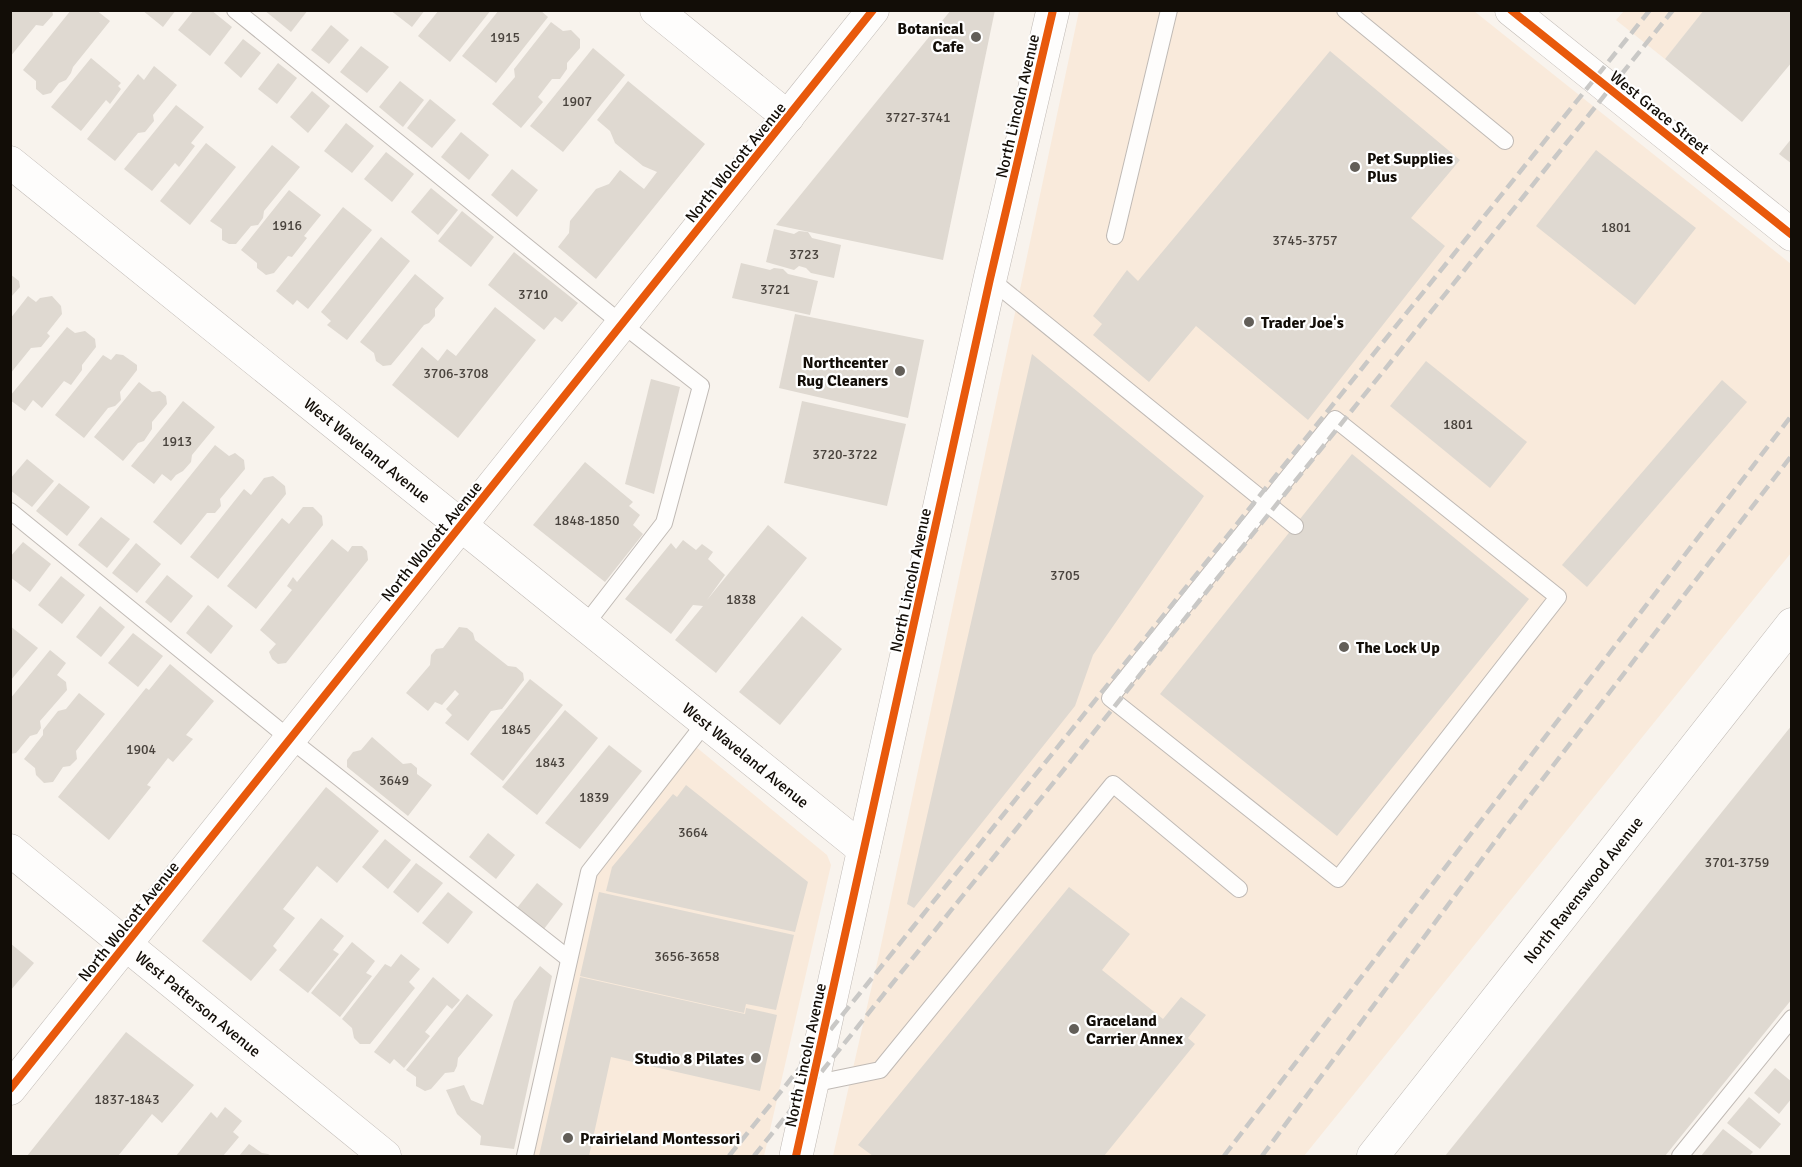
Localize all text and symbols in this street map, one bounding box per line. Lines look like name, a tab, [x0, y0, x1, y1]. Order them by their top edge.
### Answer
place label: Botanical Cafe	[897, 19, 964, 57]
house number: 1915	[490, 29, 520, 46]
marker: Botanical Cafe	[969, 30, 983, 44]
street label: North Lincoln Avenue	[992, 32, 1044, 180]
street label: West Grace Street	[1606, 67, 1713, 159]
house number: 1907	[562, 93, 592, 110]
street label: North Wolcott Avenue	[681, 98, 791, 227]
house number: 3727-3741	[885, 109, 951, 126]
place label: Pet Supplies Plus	[1367, 149, 1453, 187]
marker: Pet Supplies Plus	[1348, 160, 1362, 174]
house number: 1916	[272, 217, 302, 234]
house number: 1801	[1601, 219, 1631, 236]
house number: 3745-3757	[1272, 232, 1338, 249]
house number: 3723	[789, 246, 819, 263]
house number: 3721	[760, 281, 790, 298]
house number: 3710	[518, 286, 548, 303]
place label: Trader Joe's	[1261, 313, 1344, 333]
marker: Trader Joe's	[1242, 315, 1256, 329]
place label: Northcenter Rug Cleaners	[797, 353, 889, 391]
marker: Northcenter Rug Cleaners	[893, 364, 907, 378]
house number: 3706-3708	[423, 365, 489, 382]
street label: West Waveland Avenue	[299, 394, 434, 508]
house number: 1801	[1443, 416, 1473, 433]
house number: 1913	[162, 433, 192, 450]
house number: 3720-3722	[812, 446, 878, 463]
street label: North Wolcott Avenue	[377, 477, 487, 606]
street label: North Lincoln Avenue	[886, 506, 936, 654]
house number: 1848-1850	[554, 512, 620, 529]
house number: 3705	[1050, 567, 1080, 584]
house number: 1838	[726, 591, 756, 608]
place label: The Lock Up	[1356, 638, 1440, 658]
marker: The Lock Up	[1337, 640, 1351, 654]
street label: West Waveland Avenue	[678, 699, 813, 813]
house number: 1845	[501, 721, 531, 738]
house number: 1904	[126, 741, 157, 758]
house number: 1843	[535, 754, 565, 771]
house number: 3649	[379, 772, 409, 789]
house number: 1839	[579, 789, 609, 806]
street label: North Ravenswood Avenue	[1519, 813, 1648, 968]
house number: 3664	[678, 824, 709, 841]
house number: 3701-3759	[1705, 854, 1769, 871]
street label: North Wolcott Avenue	[74, 857, 184, 986]
street label: West Patterson Avenue	[131, 947, 265, 1062]
house number: 3656-3658	[654, 948, 720, 965]
street label: North Lincoln Avenue	[781, 981, 831, 1129]
place label: Graceland Carrier Annex	[1086, 1011, 1183, 1049]
marker: Graceland Carrier Annex	[1067, 1022, 1081, 1036]
place label: Studio 8 Pilates	[635, 1049, 744, 1069]
marker: Studio 8 Pilates	[749, 1051, 763, 1065]
house number: 1837-1843	[94, 1091, 160, 1108]
place label: Prairieland Montessori	[580, 1129, 740, 1149]
marker: Prairieland Montessori	[561, 1131, 575, 1145]

